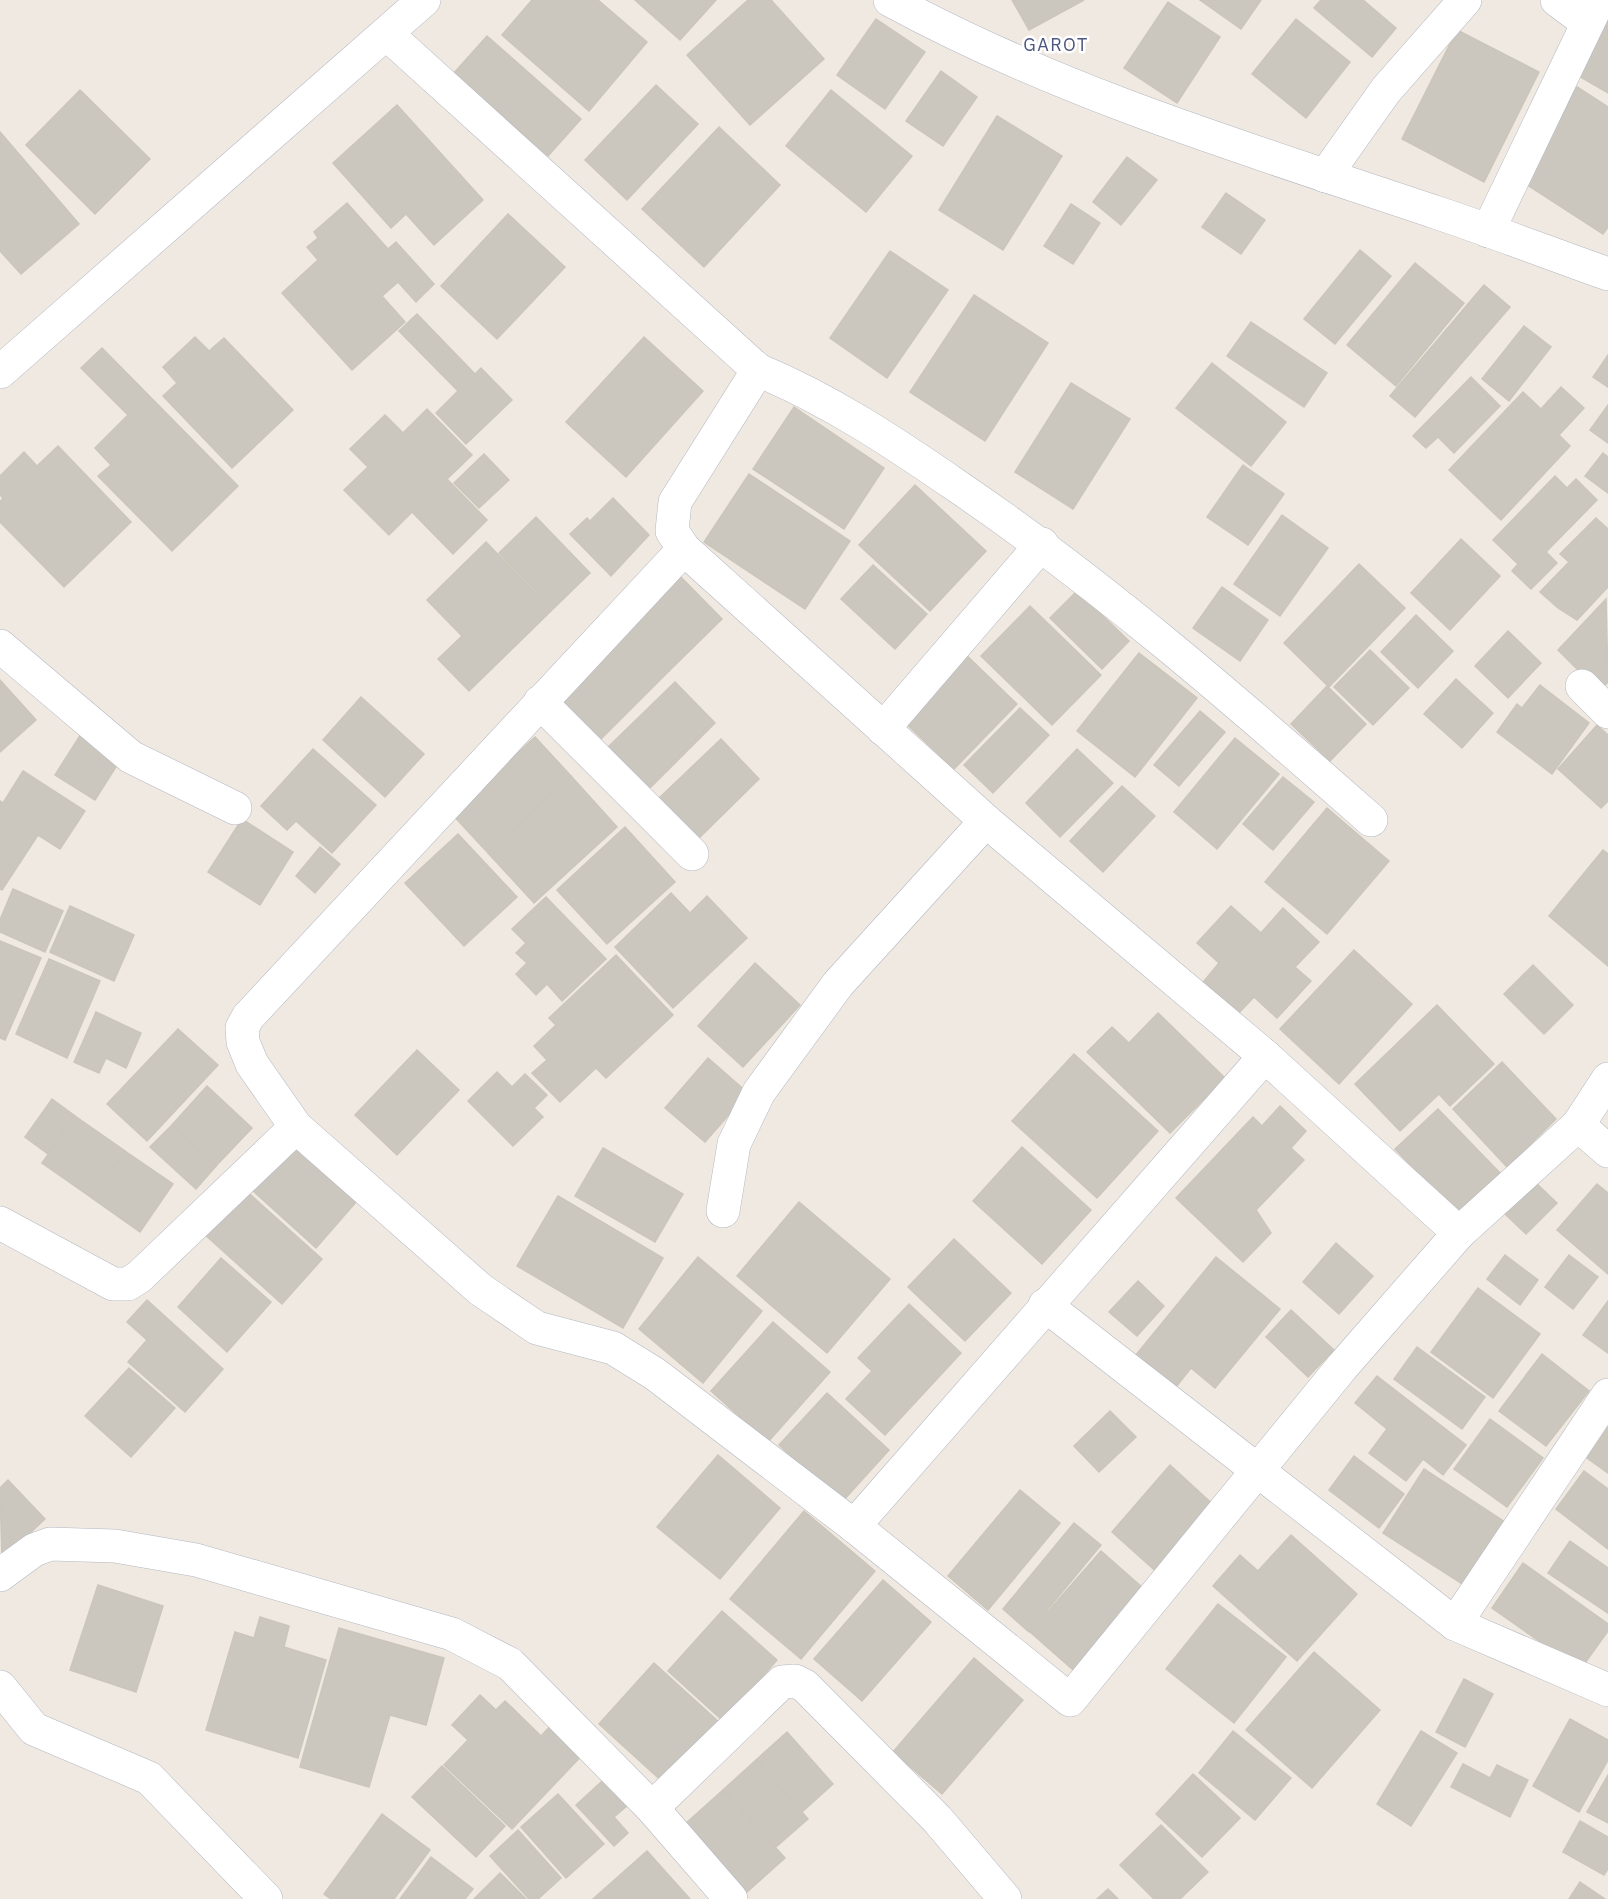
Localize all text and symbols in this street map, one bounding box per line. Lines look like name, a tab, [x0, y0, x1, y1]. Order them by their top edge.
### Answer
district label: GAROT	[1023, 33, 1089, 56]

